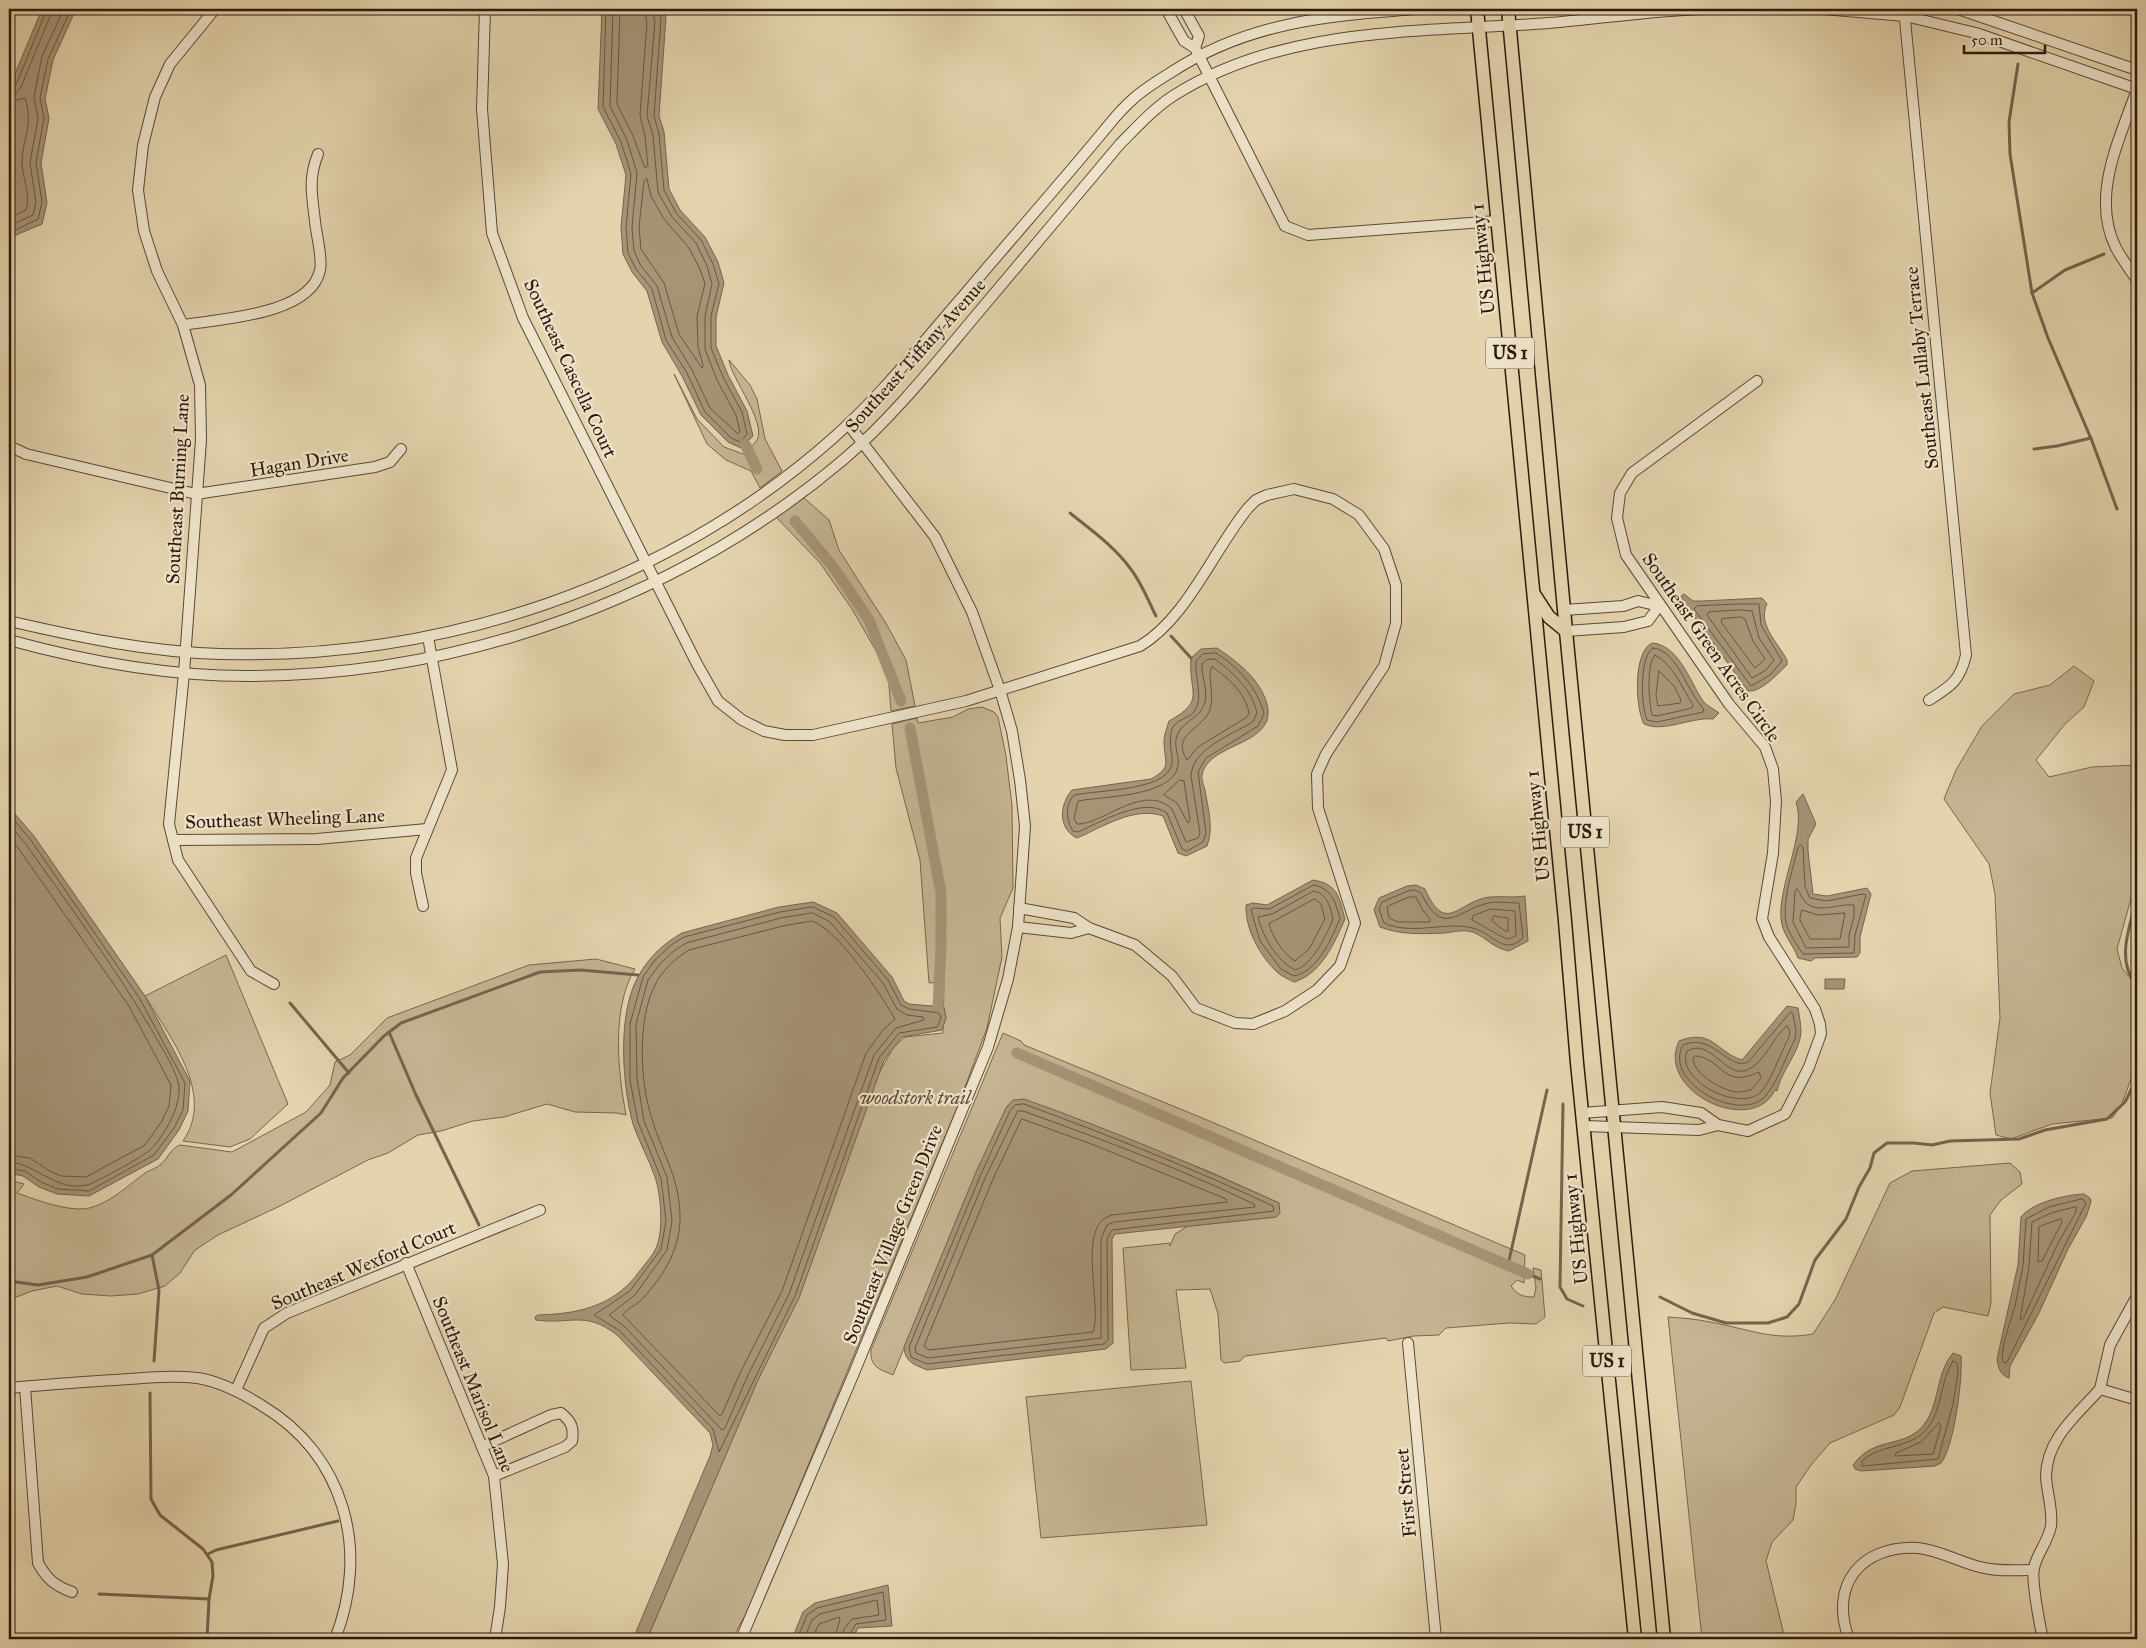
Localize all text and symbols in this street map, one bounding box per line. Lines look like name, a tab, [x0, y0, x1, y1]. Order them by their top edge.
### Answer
scale bar	[1964, 22, 2045, 54]
text: 50 m	[1971, 31, 2003, 49]
street label: US Highway 1	[1465, 202, 1501, 316]
street label: Southeast Lullaby Terrace	[1899, 265, 1944, 470]
street label: Southeast Tiffany Avenue	[840, 274, 991, 437]
street label: Southeast Cascella Court	[519, 275, 622, 461]
road number: US 1	[1486, 338, 1534, 368]
street label: Southeast Burning Lane	[161, 393, 195, 585]
street label: Hagan Drive	[248, 443, 350, 483]
street label: Southeast Green Acres Circle	[1637, 548, 1786, 746]
street label: US Highway 1	[1520, 769, 1556, 883]
street label: Southeast Wheeling Lane	[185, 804, 385, 834]
road number: US 1	[1561, 816, 1609, 848]
park label: woodstork trail	[859, 1086, 973, 1109]
street label: Southeast Village Green Drive	[838, 1121, 948, 1347]
street label: US Highway 1	[1558, 1172, 1594, 1286]
street label: Southeast Wexford Court	[267, 1216, 459, 1315]
street label: Southeast Marisol Lane	[428, 1293, 519, 1476]
road number: US 1	[1583, 1345, 1631, 1376]
street label: First Street	[1390, 1447, 1421, 1539]

